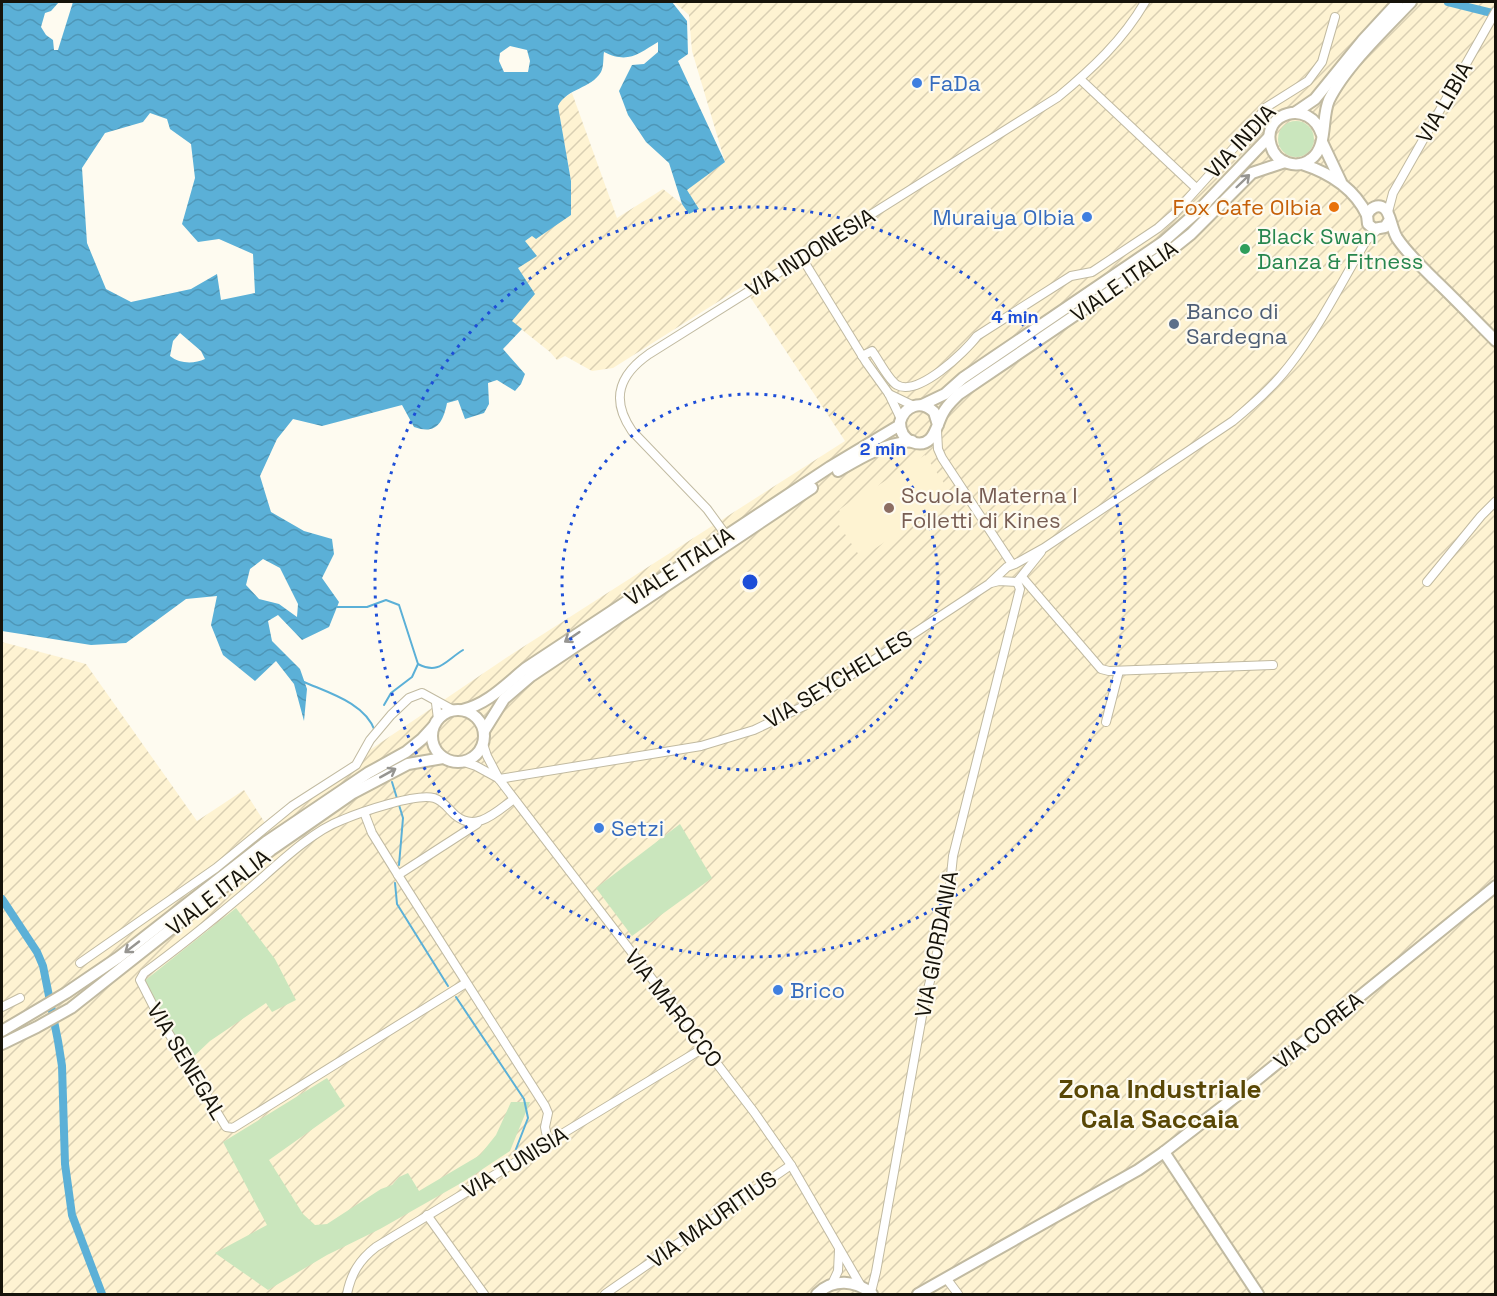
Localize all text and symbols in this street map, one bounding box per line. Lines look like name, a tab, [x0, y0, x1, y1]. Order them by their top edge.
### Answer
street label: VIA LIBIA	[1410, 56, 1479, 148]
place label: FaDa	[929, 69, 981, 97]
marker: FaDa	[910, 76, 924, 90]
street label: VIA INDIA	[1198, 98, 1282, 184]
one-way arrow	[1236, 174, 1251, 188]
place label: Fox Cafe Olbia	[1172, 193, 1322, 221]
marker: Fox Cafe Olbia	[1327, 200, 1341, 214]
street label: VIA INDONESIA	[740, 201, 880, 303]
place label: Muraiya Olbia	[932, 203, 1075, 231]
marker: Muraiya Olbia	[1080, 210, 1094, 224]
place label: Black Swan Danza & Fitness	[1257, 222, 1423, 275]
street label: VIALE ITALIA	[1065, 234, 1183, 328]
marker: Black Swan Danza & Fitness	[1238, 242, 1252, 256]
place label: Banco di Sardegna	[1186, 297, 1288, 350]
text: 4 min	[991, 305, 1039, 328]
marker: Banco di Sardegna	[1167, 317, 1181, 331]
text: 2 min	[860, 437, 906, 460]
place label: Scuola Materna I Folletti di Kines	[901, 481, 1078, 534]
marker: Scuola Materna I Folletti di Kines	[882, 501, 896, 515]
street label: VIALE ITALIA	[619, 520, 739, 612]
centre of rings	[740, 572, 760, 592]
street label: VIA SEYCHELLES	[759, 624, 917, 734]
one-way arrow	[564, 631, 581, 643]
one-way arrow	[379, 767, 396, 779]
place label: Setzi	[611, 814, 664, 842]
marker: Setzi	[592, 821, 606, 835]
street label: VIALE ITALIA	[160, 843, 276, 941]
street label: VIA GIORDANIA	[908, 868, 964, 1020]
one-way arrow	[125, 941, 141, 953]
street label: VIA MAROCCO	[619, 943, 729, 1073]
place label: Brico	[790, 976, 845, 1004]
marker: Brico	[771, 983, 785, 997]
street label: VIA COREA	[1268, 985, 1369, 1075]
street label: VIA SENEGAL	[141, 997, 233, 1125]
district label: Zona Industriale Cala Saccaia	[1058, 1072, 1262, 1136]
street label: VIA TUNISIA	[457, 1120, 573, 1204]
street label: VIA MAURITIUS	[642, 1164, 782, 1274]

